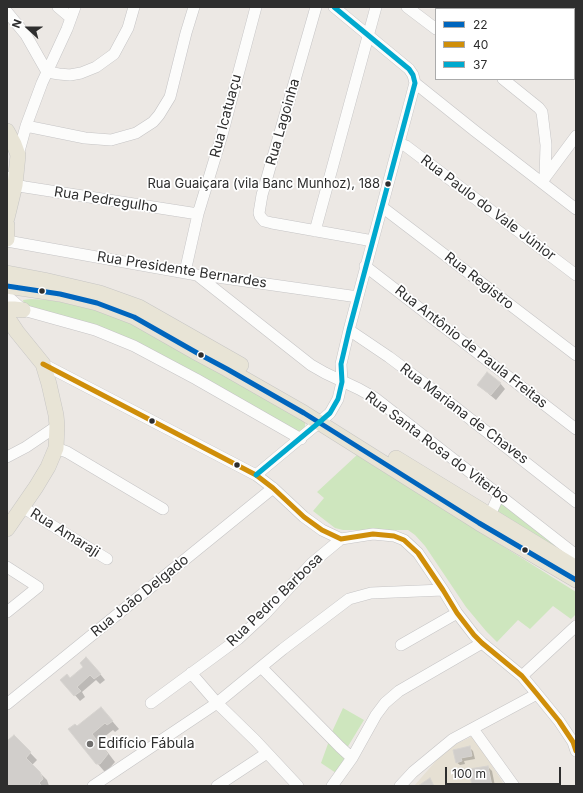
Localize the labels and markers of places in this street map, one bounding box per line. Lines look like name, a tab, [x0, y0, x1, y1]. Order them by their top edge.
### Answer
place label: Rua Guaiçara (vila Banc Munhoz), 188	[147, 176, 380, 192]
marker: Rua Guaiçara (vila Banc Munhoz), 188	[383, 179, 393, 189]
unlabelled marker	[37, 286, 47, 296]
unlabelled marker	[196, 350, 206, 360]
unlabelled marker	[147, 416, 157, 426]
unlabelled marker	[232, 460, 242, 470]
unlabelled marker	[520, 545, 530, 555]
place label: Edifício Fábula	[98, 736, 195, 752]
marker: Edifício Fábula	[85, 739, 95, 749]

